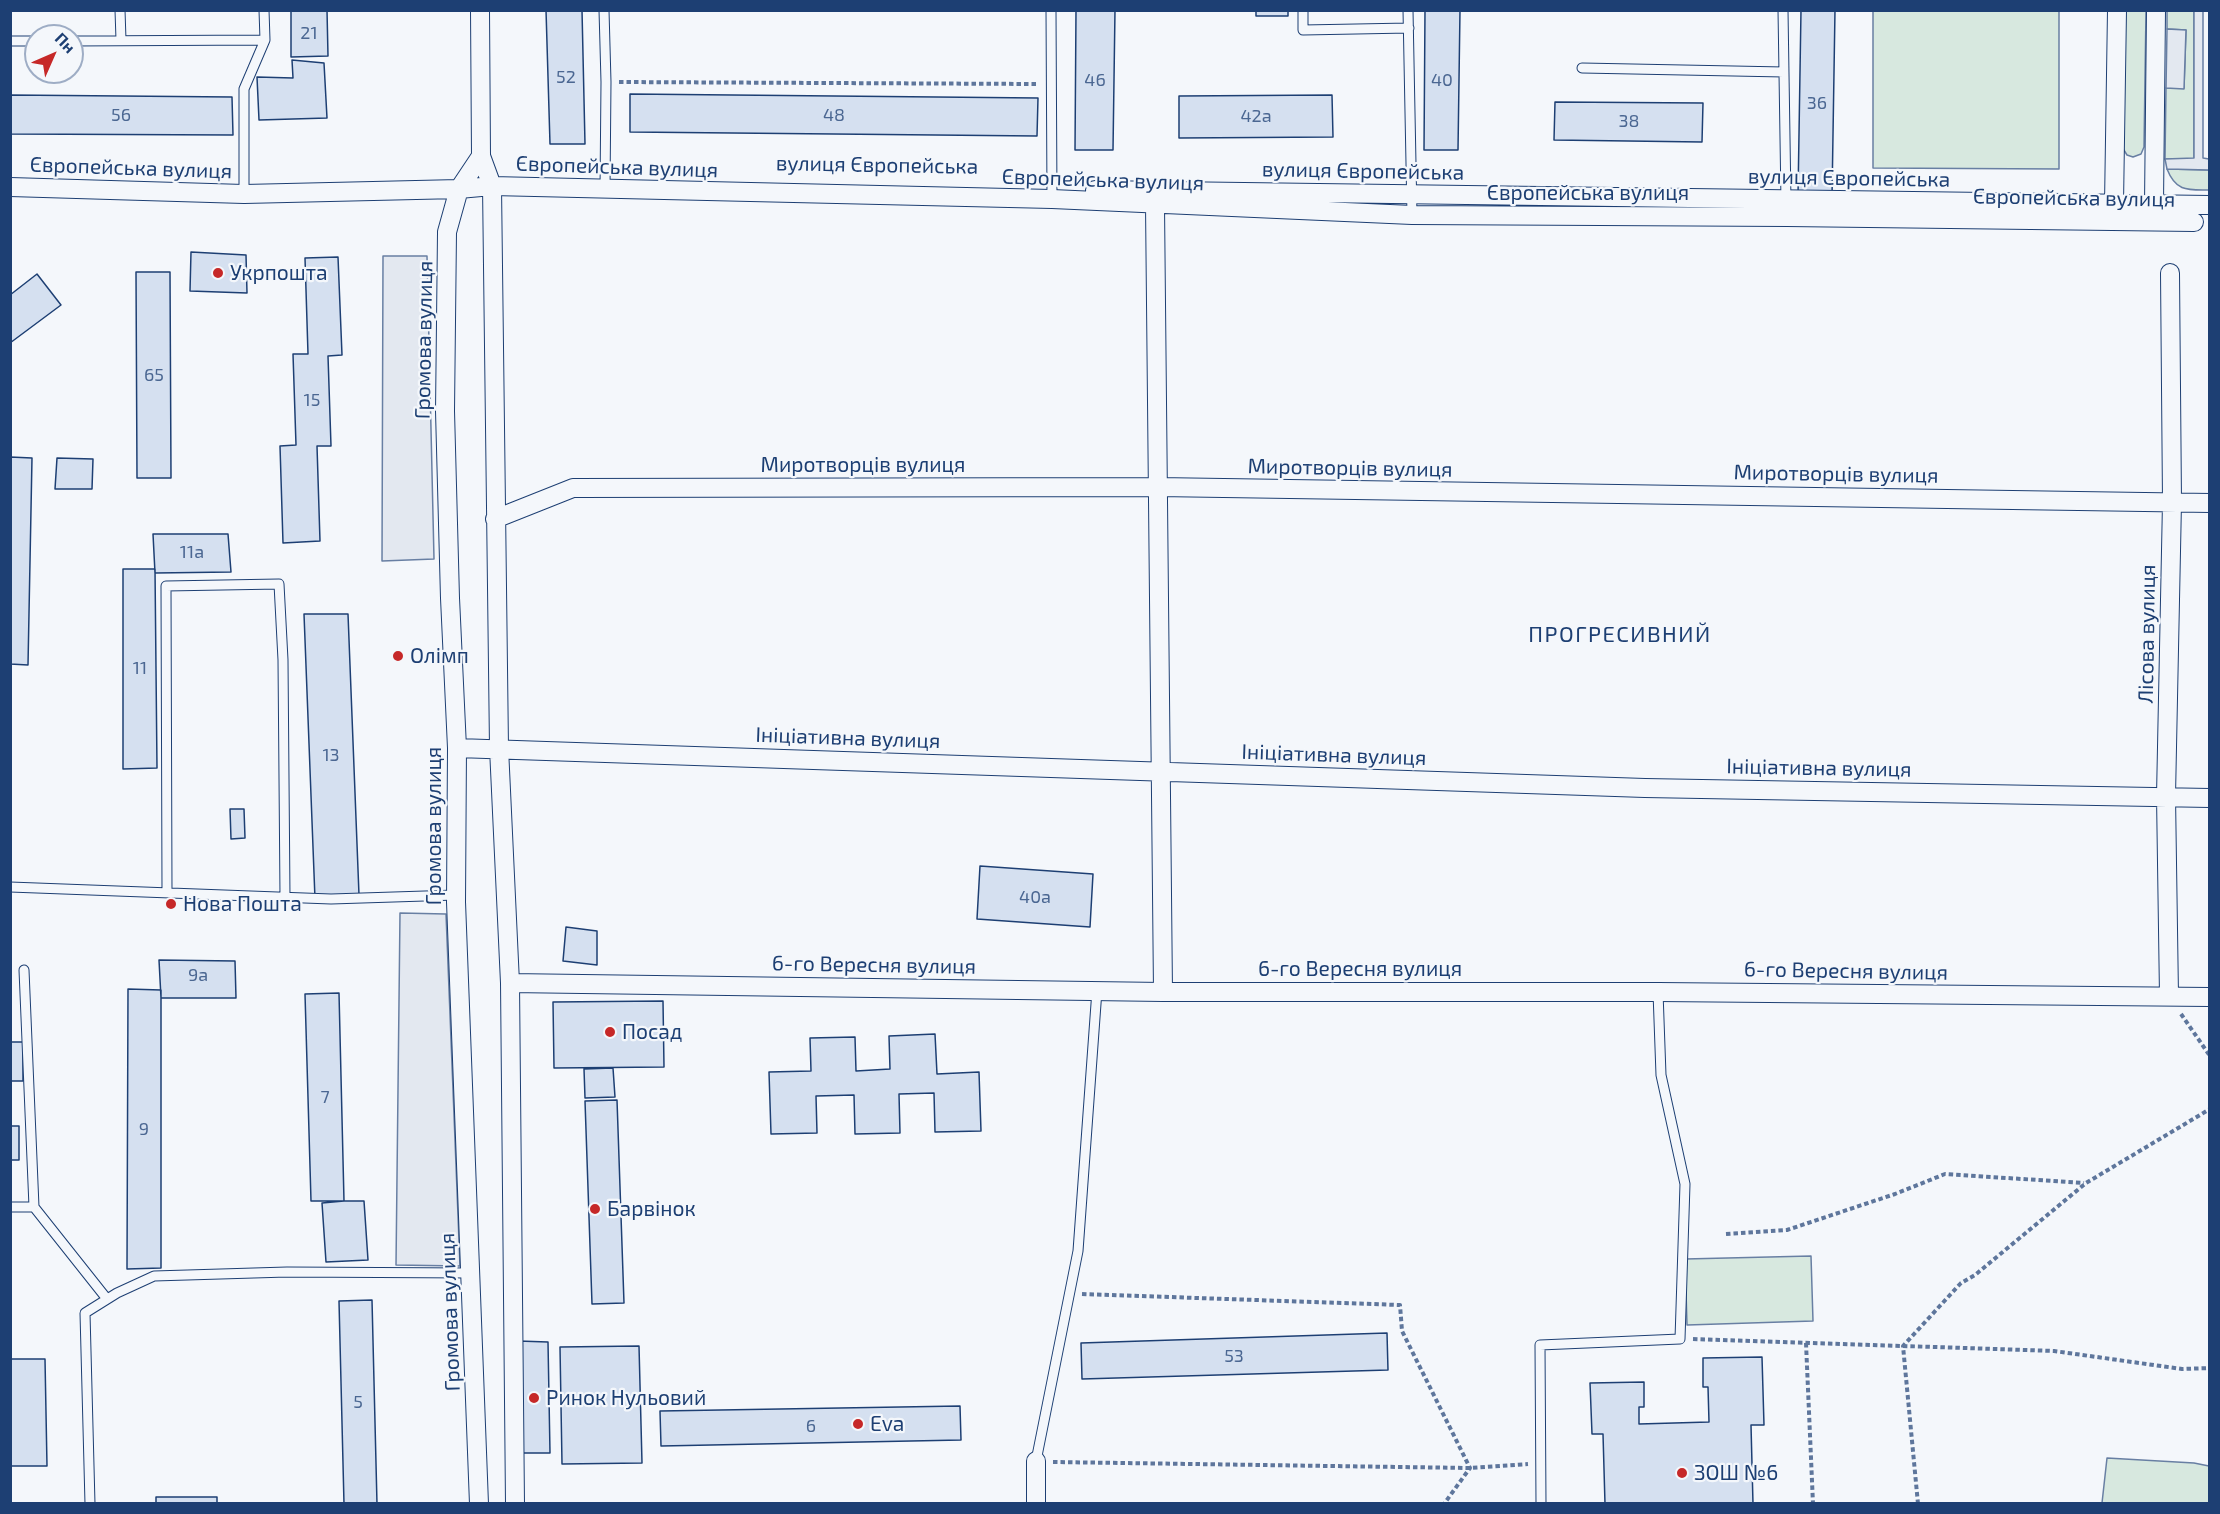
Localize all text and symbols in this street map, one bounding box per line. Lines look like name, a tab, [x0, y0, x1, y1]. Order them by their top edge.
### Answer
house number: 21	[300, 22, 318, 44]
north arrow	[24, 24, 84, 84]
text: Пн	[52, 28, 80, 56]
house number: 52	[556, 66, 576, 88]
house number: 46	[1084, 69, 1106, 91]
house number: 40	[1431, 69, 1453, 91]
house number: 36	[1807, 92, 1827, 114]
house number: 56	[111, 104, 131, 126]
house number: 48	[823, 104, 845, 126]
house number: 42а	[1240, 105, 1272, 127]
house number: 38	[1619, 110, 1639, 132]
street label: Європейська вулиця	[515, 151, 719, 183]
street label: вулиця Європейська	[776, 151, 978, 179]
street label: Європейська вулиця	[29, 152, 233, 184]
street label: вулиця Європейська	[1262, 157, 1464, 185]
street label: Європейська вулиця	[1001, 164, 1205, 196]
street label: вулиця Європейська	[1748, 164, 1950, 192]
street label: Європейська вулиця	[1487, 180, 1689, 206]
street label: Європейська вулиця	[1973, 184, 2175, 212]
place label: Укрпошта	[230, 260, 328, 286]
street label: Громова вулиця	[410, 261, 438, 419]
marker: Укрпошта	[211, 266, 225, 280]
house number: 65	[144, 364, 164, 386]
house number: 15	[304, 389, 320, 411]
street label: Миротворців вулиця	[761, 452, 965, 478]
street label: Миротворців вулиця	[1247, 454, 1453, 482]
street label: Миротворців вулиця	[1733, 460, 1939, 488]
house number: 11а	[180, 541, 204, 563]
street label: Лісова вулиця	[2133, 564, 2161, 704]
district label: ПРОГРЕСИВНИЙ	[1528, 622, 1712, 648]
place label: Олімп	[410, 643, 469, 669]
marker: Олімп	[391, 649, 405, 663]
house number: 11	[133, 657, 147, 679]
street label: Ініціативна вулиця	[755, 722, 941, 754]
street label: Ініціативна вулиця	[1241, 739, 1427, 771]
house number: 13	[322, 744, 340, 766]
street label: Громова вулиця	[421, 747, 447, 905]
street label: Ініціативна вулиця	[1726, 754, 1912, 782]
house number: 40а	[1019, 886, 1051, 908]
place label: Нова Пошта	[183, 891, 302, 917]
marker: Нова Пошта	[164, 897, 178, 911]
street label: 6-го Вересня вулиця	[772, 951, 976, 979]
street label: 6-го Вересня вулиця	[1258, 956, 1462, 982]
street label: 6-го Вересня вулиця	[1744, 957, 1948, 985]
house number: 9а	[188, 964, 208, 986]
place label: Посад	[622, 1019, 682, 1045]
marker: Посад	[603, 1025, 617, 1039]
house number: 7	[320, 1086, 330, 1108]
house number: 9	[139, 1118, 149, 1140]
place label: Барвінок	[607, 1196, 696, 1222]
marker: Барвінок	[588, 1202, 602, 1216]
street label: Громова вулиця	[435, 1232, 465, 1392]
house number: 53	[1224, 1345, 1244, 1367]
place label: Ринок Нульовий	[546, 1385, 706, 1411]
house number: 5	[353, 1391, 363, 1413]
marker: Ринок Нульовий	[527, 1391, 541, 1405]
place label: Eva	[870, 1411, 904, 1437]
house number: 6	[806, 1415, 816, 1437]
marker: Eva	[851, 1417, 865, 1431]
place label: ЗОШ №6	[1694, 1460, 1778, 1486]
marker: ЗОШ №6	[1675, 1466, 1689, 1480]

